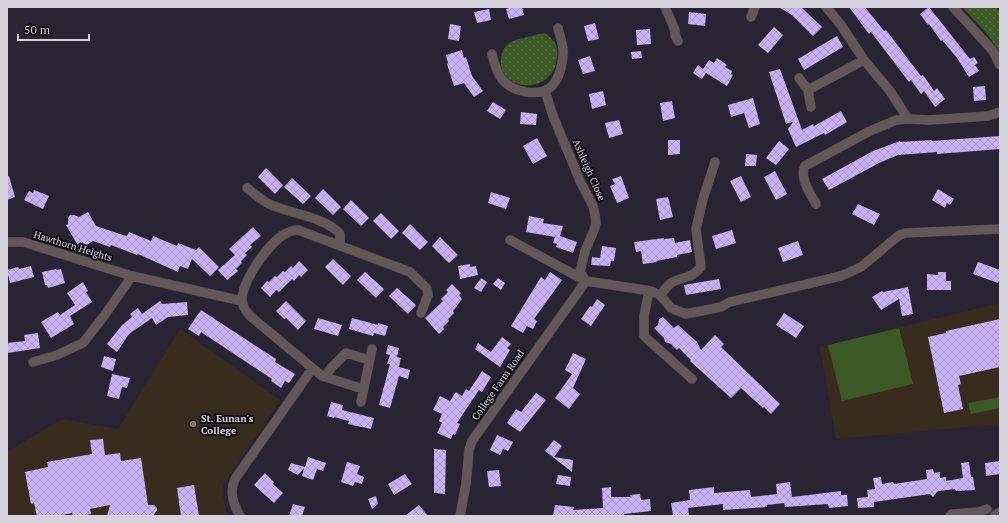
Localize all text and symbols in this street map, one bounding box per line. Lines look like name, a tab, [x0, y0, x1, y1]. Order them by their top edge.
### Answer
scale bar	[18, 16, 89, 42]
text: 50 m	[24, 22, 51, 37]
street label: Ashleigh Close	[570, 137, 608, 203]
street label: Hawthorn Heights	[32, 228, 114, 264]
street label: College Farm Road	[469, 347, 527, 423]
place label: St. Eunan's College	[201, 412, 254, 437]
marker: St. Eunan's College	[188, 419, 198, 429]

